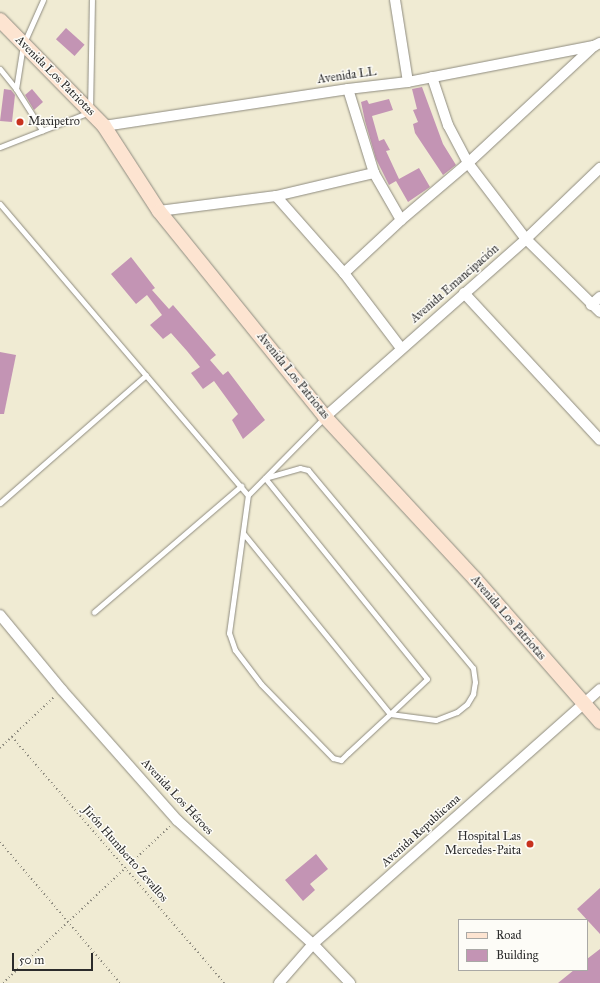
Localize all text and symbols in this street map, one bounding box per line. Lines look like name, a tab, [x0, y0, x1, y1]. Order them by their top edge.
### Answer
street label: Avenida Los Patriotas	[12, 33, 98, 119]
street label: Avenida LL	[317, 65, 377, 87]
place label: Maxipetro	[28, 115, 80, 129]
marker: Maxipetro	[15, 117, 25, 127]
street label: Avenida Emancipación	[408, 242, 502, 326]
street label: Avenida Los Patriotas	[254, 330, 332, 422]
street label: Avenida Los Patriotas	[467, 573, 549, 663]
street label: Avenida Los Héroes	[138, 756, 216, 838]
street label: Avenida Republicana	[379, 792, 463, 870]
street label: Jirón Humberto Zevallos	[79, 803, 171, 905]
place label: Hospital Las Mercedes-Paita	[445, 830, 521, 858]
marker: Hospital Las Mercedes-Paita	[524, 838, 536, 850]
legend	[458, 919, 588, 971]
text: Road	[496, 928, 522, 942]
scale bar	[14, 945, 95, 971]
text: Building	[496, 948, 538, 962]
text: 50 m	[19, 953, 44, 967]

